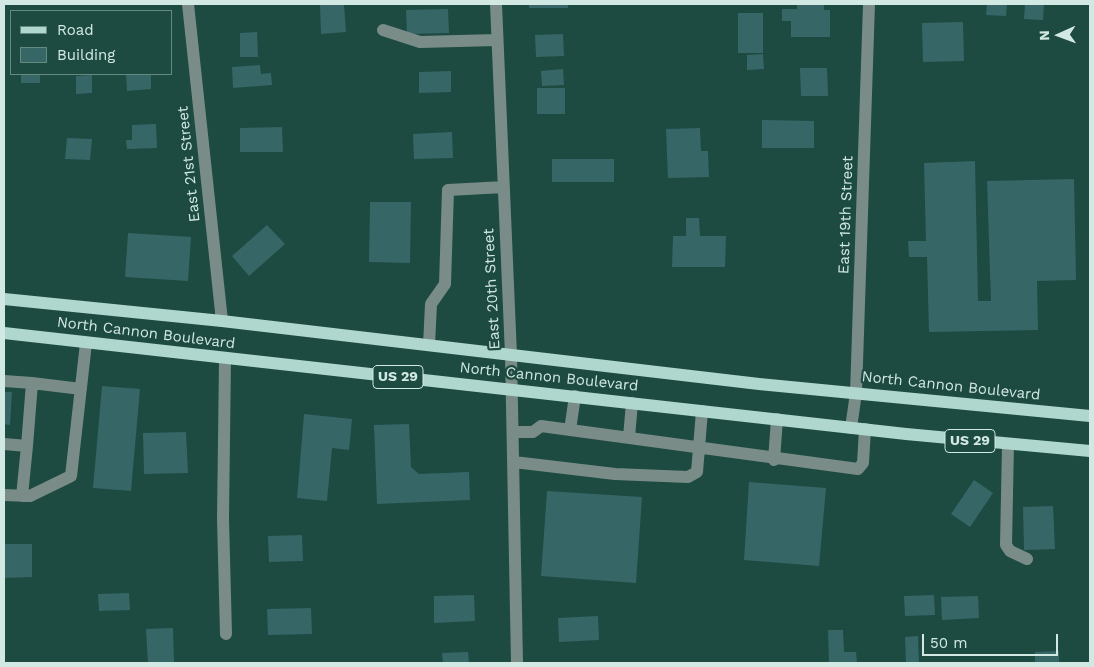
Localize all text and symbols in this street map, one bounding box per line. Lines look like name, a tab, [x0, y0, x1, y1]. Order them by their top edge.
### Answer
legend	[10, 10, 172, 75]
north arrow	[1034, 10, 1084, 60]
text: Road	[57, 21, 94, 39]
text: N	[1036, 30, 1052, 41]
text: Building	[57, 46, 115, 64]
street label: East 21st Street	[174, 105, 204, 223]
street label: East 19th Street	[835, 156, 857, 274]
street label: East 20th Street	[480, 228, 504, 350]
street label: North Cannon Boulevard	[56, 313, 236, 353]
street label: North Cannon Boulevard	[459, 359, 639, 395]
road number: US 29	[373, 366, 423, 388]
street label: North Cannon Boulevard	[861, 368, 1041, 404]
road number: US 29	[945, 430, 995, 452]
scale bar	[924, 624, 1060, 656]
text: 50 m	[930, 634, 967, 652]

